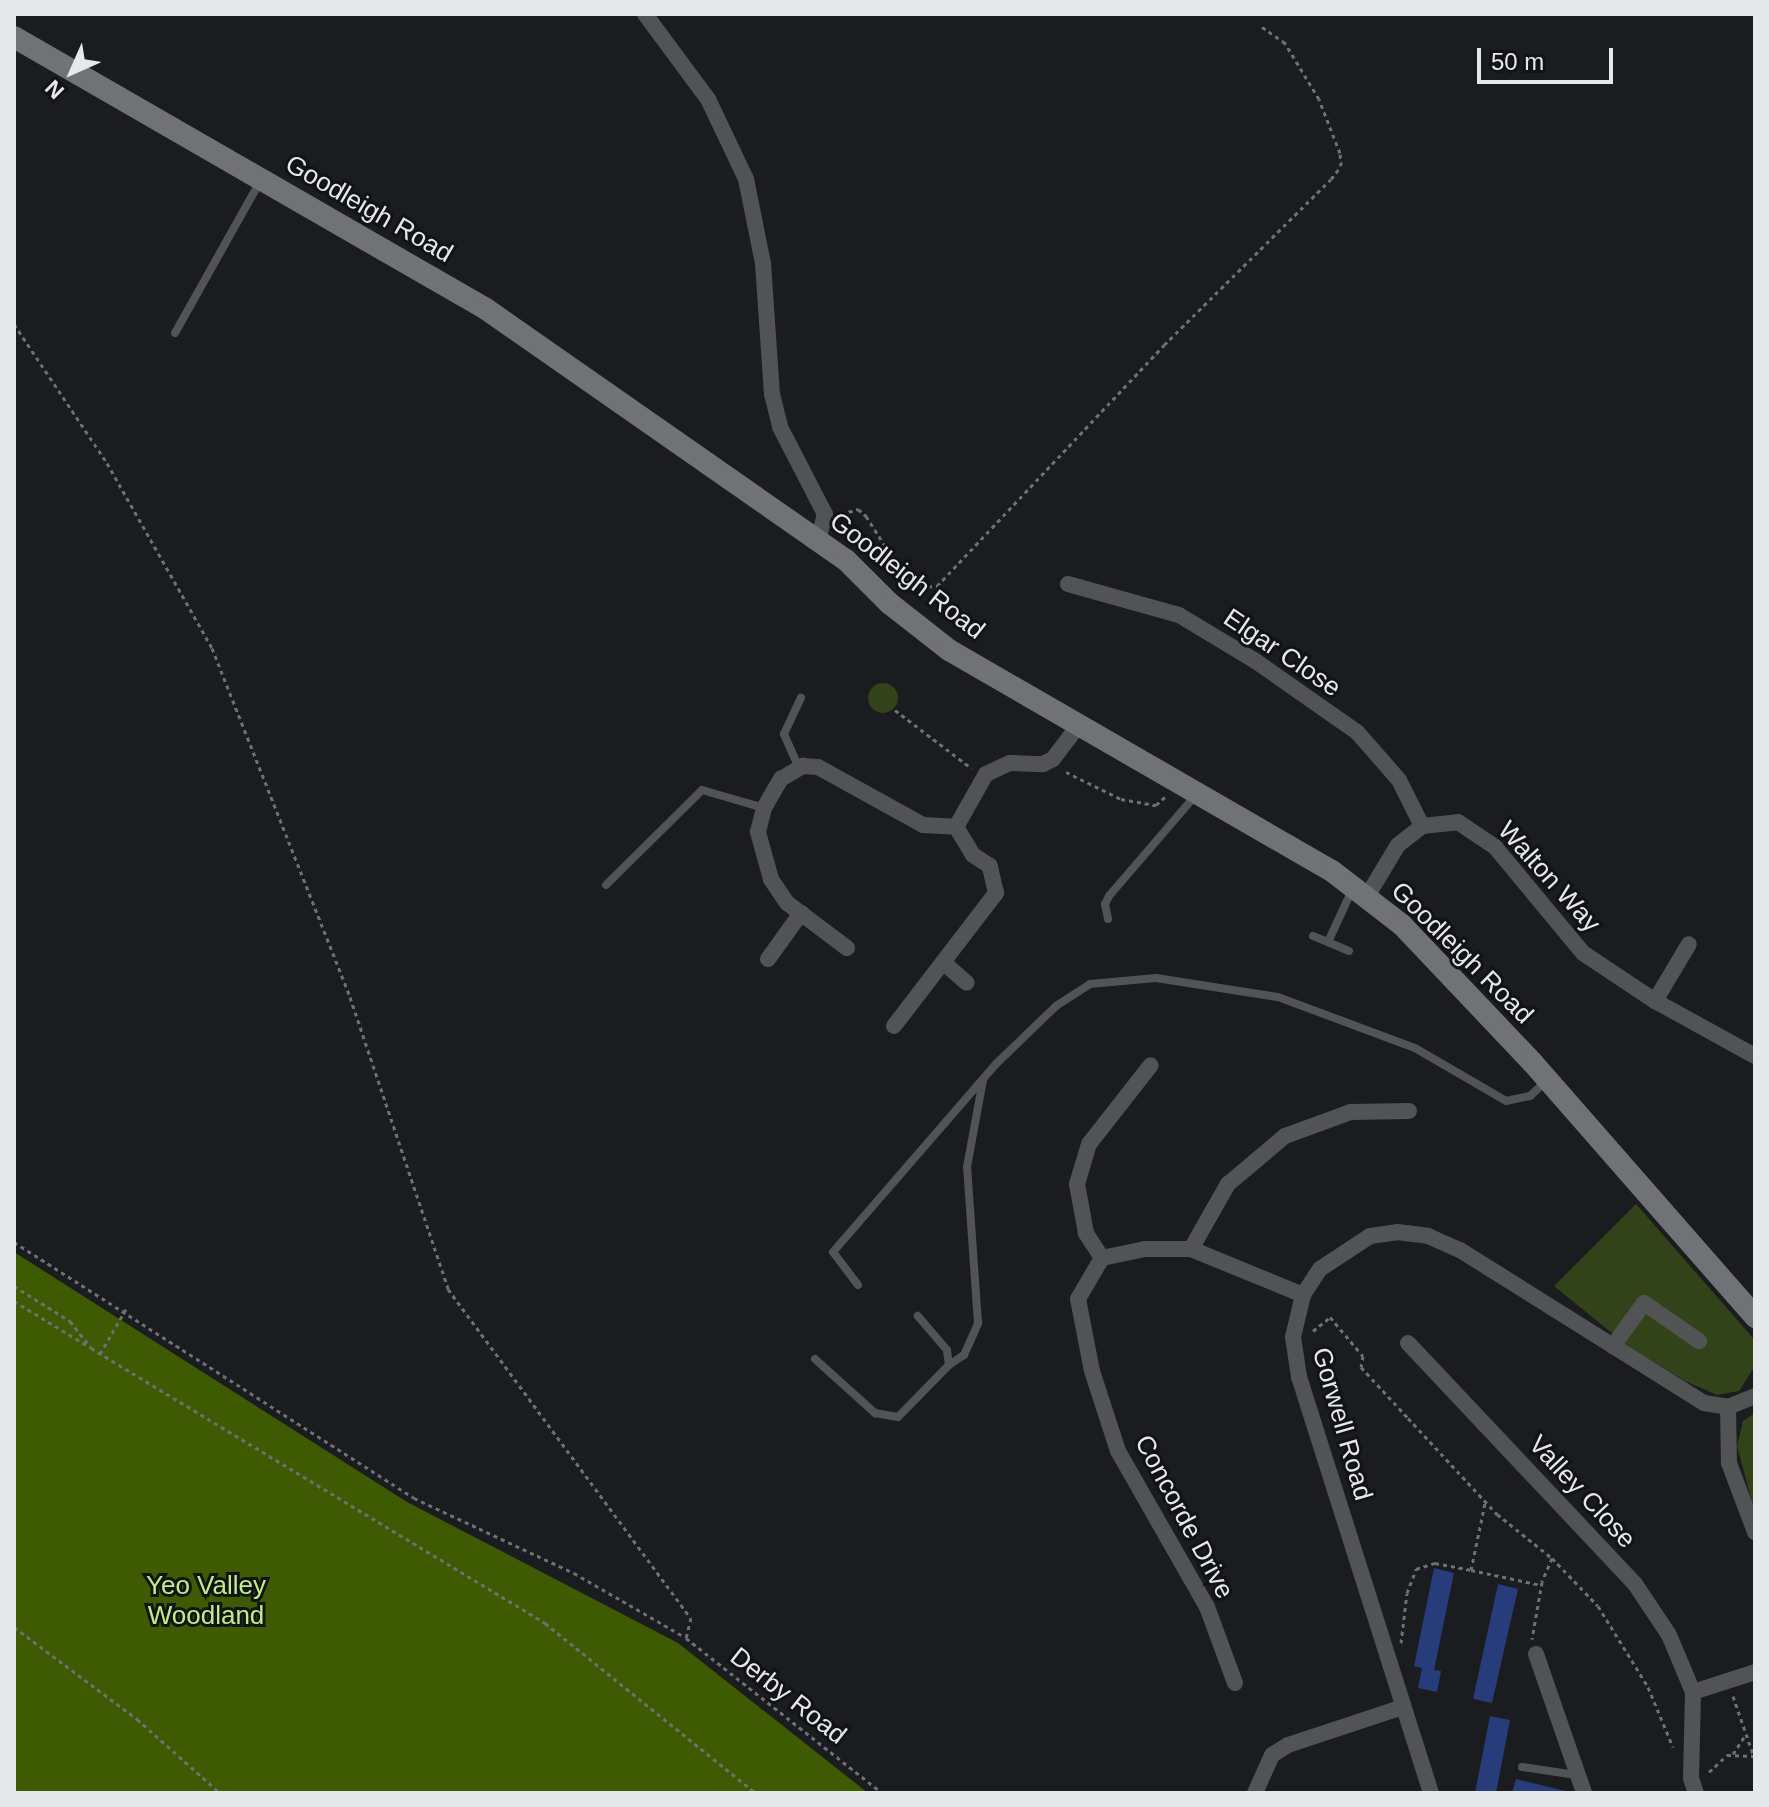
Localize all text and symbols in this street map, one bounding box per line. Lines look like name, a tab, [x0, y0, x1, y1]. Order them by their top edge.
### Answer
north arrow	[32, 32, 112, 112]
scale bar	[1481, 32, 1617, 82]
text: 50 m	[1491, 48, 1544, 75]
text: N	[40, 75, 69, 104]
street label: Goodleigh Road	[280, 149, 458, 269]
street label: Goodleigh Road	[823, 506, 991, 646]
street label: Elgar Close	[1218, 602, 1346, 704]
street label: Walton Way	[1491, 815, 1607, 939]
street label: Goodleigh Road	[1385, 876, 1539, 1030]
street label: Gorwell Road	[1305, 1344, 1379, 1504]
street label: Valley Close	[1522, 1429, 1642, 1555]
street label: Concorde Drive	[1128, 1430, 1240, 1604]
park label: Yeo Valley Woodland	[146, 1570, 266, 1632]
street label: Derby Road	[724, 1641, 852, 1751]

